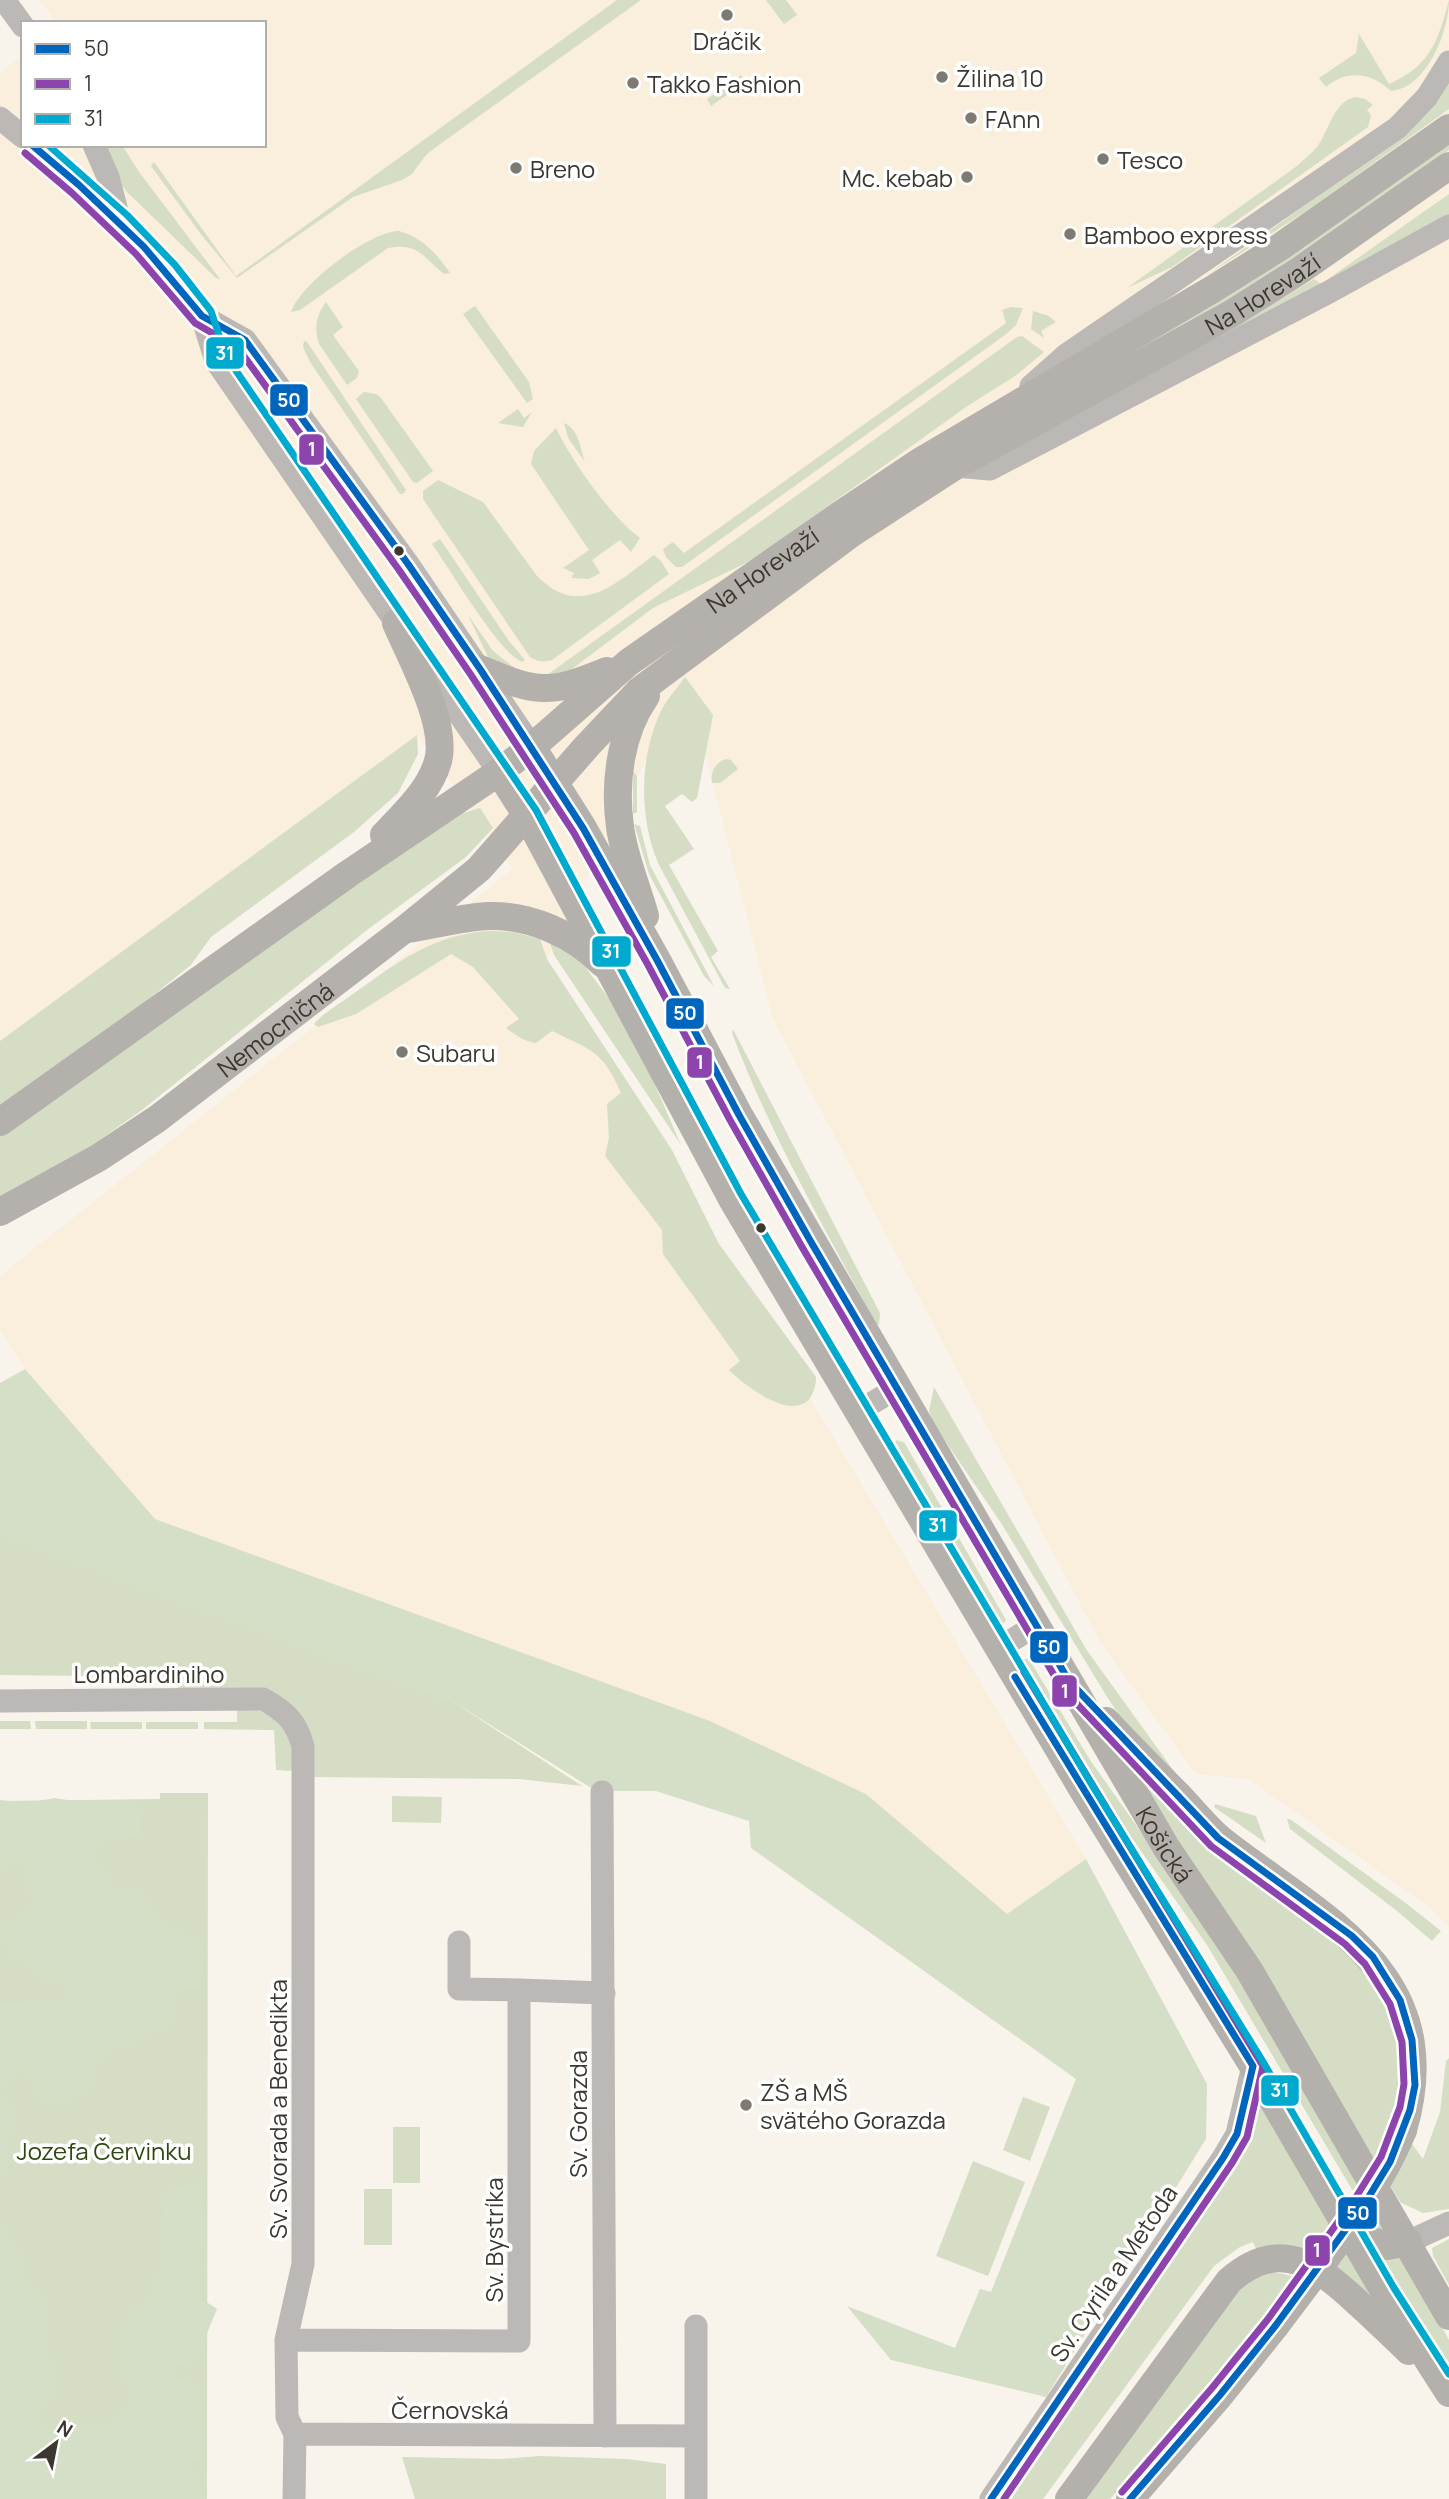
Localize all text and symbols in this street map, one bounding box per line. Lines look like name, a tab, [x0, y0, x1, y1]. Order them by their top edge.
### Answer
marker: Dráčik	[719, 7, 735, 23]
legend	[21, 21, 266, 147]
place label: Dráčik	[693, 24, 762, 57]
text: 50	[84, 34, 109, 62]
place label: Žilina 10	[956, 61, 1044, 94]
place label: Takko Fashion	[647, 67, 801, 100]
text: 1	[84, 69, 92, 97]
marker: Žilina 10	[934, 69, 950, 85]
marker: Takko Fashion	[625, 75, 641, 91]
place label: FAnn	[985, 102, 1041, 135]
text: 31	[84, 104, 104, 132]
marker: FAnn	[963, 110, 979, 126]
place label: Tesco	[1117, 143, 1183, 176]
marker: Tesco	[1095, 151, 1111, 167]
place label: Breno	[530, 152, 595, 185]
marker: Breno	[508, 160, 524, 176]
place label: Mc. kebab	[842, 161, 953, 194]
marker: Mc. kebab	[959, 169, 975, 185]
place label: Bamboo express	[1084, 218, 1268, 251]
marker: Bamboo express	[1062, 226, 1078, 242]
street label: Na Horevaží	[1198, 245, 1327, 342]
line badge: 31	[205, 336, 245, 370]
text: 31	[215, 340, 235, 366]
line badge: 50	[269, 383, 309, 417]
text: 50	[277, 387, 301, 413]
line badge: 1	[298, 433, 325, 466]
text: 1	[308, 436, 316, 462]
street label: Na Horevaží	[699, 518, 825, 620]
unlabelled marker	[392, 544, 406, 558]
line badge: 31	[591, 935, 632, 968]
text: 31	[601, 938, 621, 964]
street label: Nemocničná	[210, 973, 340, 1084]
line badge: 50	[665, 997, 705, 1030]
text: 50	[673, 1000, 697, 1026]
place label: Subaru	[416, 1036, 496, 1069]
marker: Subaru	[394, 1044, 410, 1060]
line badge: 1	[686, 1046, 713, 1079]
text: 1	[696, 1049, 704, 1075]
unlabelled marker	[754, 1221, 768, 1235]
line badge: 31	[918, 1509, 958, 1542]
text: 31	[928, 1512, 948, 1538]
line badge: 50	[1029, 1630, 1069, 1664]
text: 50	[1037, 1634, 1061, 1660]
street label: Lombardiniho	[74, 1657, 224, 1690]
line badge: 1	[1051, 1674, 1078, 1708]
text: 1	[1061, 1678, 1069, 1704]
street label: Košická	[1129, 1800, 1202, 1889]
street label: Sv. Svorada a Benedikta	[261, 1979, 294, 2239]
street label: Sv. Gorazda	[561, 2050, 594, 2178]
line badge: 31	[1260, 2074, 1300, 2107]
place label: ZŠ a MŠ svätého Gorazda	[760, 2075, 946, 2136]
text: 31	[1270, 2077, 1290, 2103]
marker: ZŠ a MŠ svätého Gorazda	[738, 2097, 754, 2113]
park label: Jozefa Červinku	[17, 2134, 191, 2167]
street label: Sv. Bystríka	[477, 2177, 510, 2303]
street label: Sv. Cyrila a Metoda	[1041, 2178, 1185, 2368]
line badge: 50	[1337, 2196, 1378, 2230]
text: 50	[1346, 2200, 1370, 2226]
line badge: 1	[1304, 2234, 1331, 2267]
text: 1	[1313, 2237, 1321, 2263]
street label: Černovská	[391, 2393, 509, 2426]
north arrow	[21, 2408, 91, 2478]
text: N	[52, 2414, 78, 2443]

